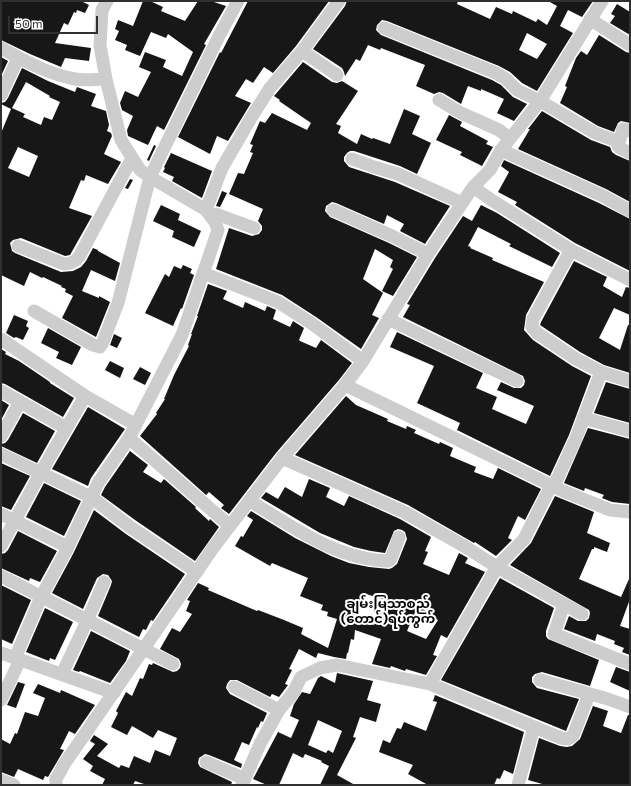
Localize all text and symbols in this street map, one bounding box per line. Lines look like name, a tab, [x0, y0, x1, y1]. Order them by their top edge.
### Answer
scale bar	[10, 8, 100, 34]
text: 50 m	[15, 16, 43, 30]
district label: ချမ်းမြသာစည် (တောင်)ရပ်ကွက်	[341, 596, 435, 627]

